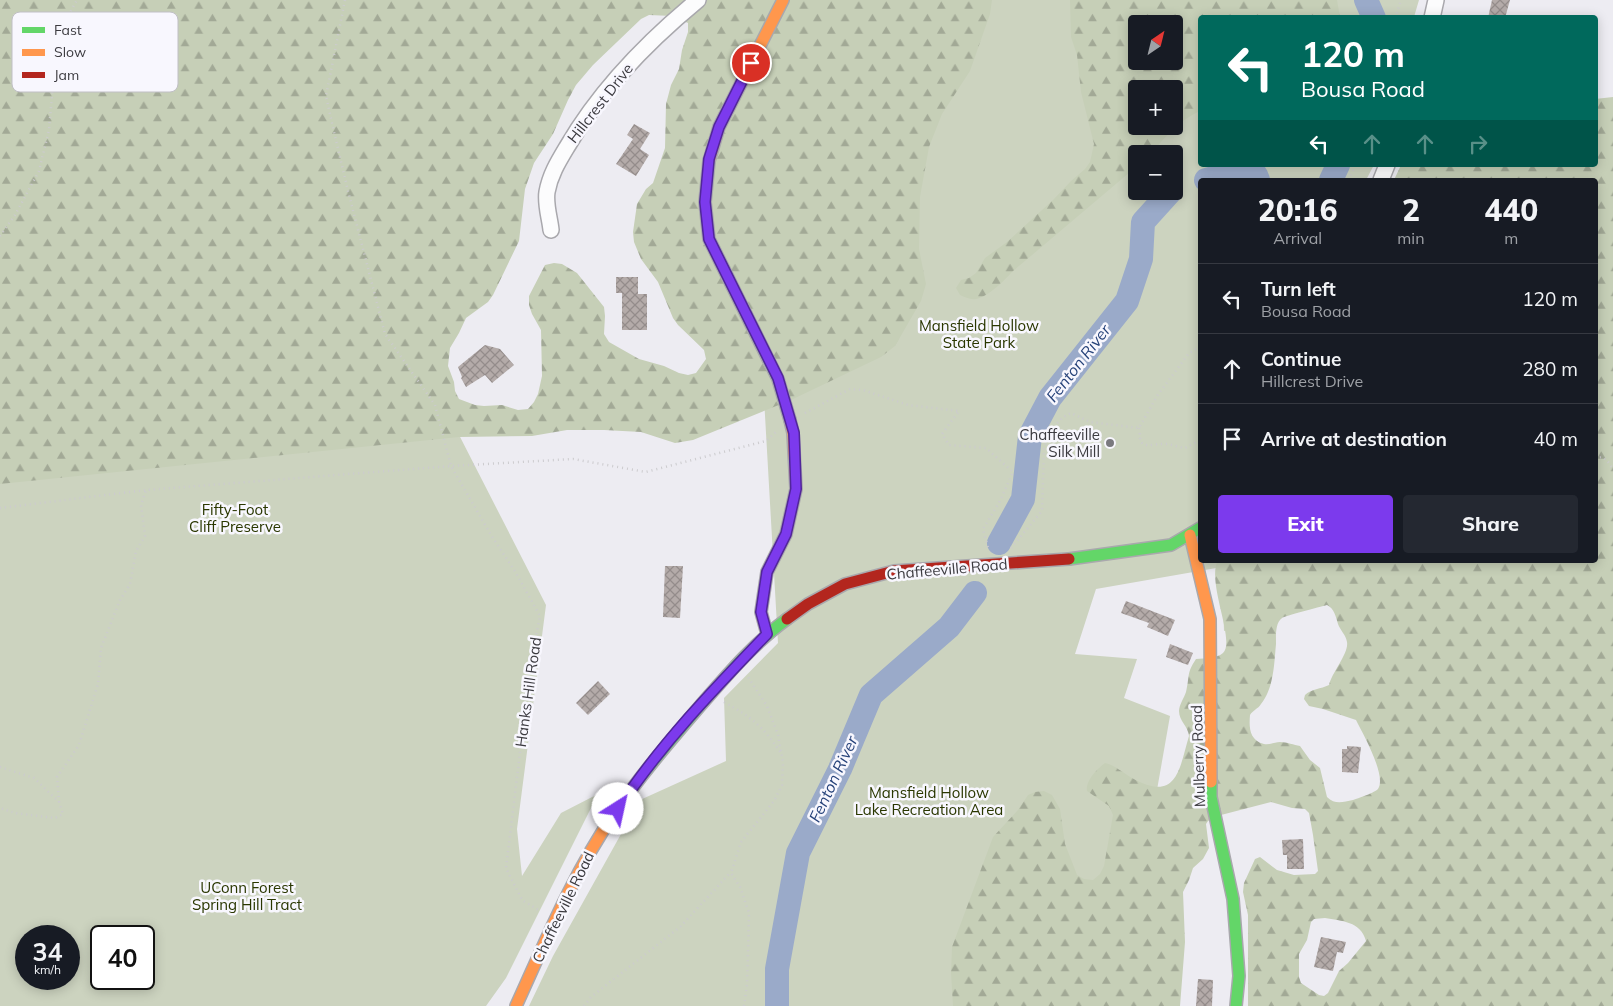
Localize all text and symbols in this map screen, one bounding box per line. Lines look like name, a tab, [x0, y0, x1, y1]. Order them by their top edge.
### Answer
legend	[12, 12, 178, 92]
north arrow	[1128, 15, 1182, 70]
map controls	[1128, 15, 1183, 200]
text: Fast	[54, 21, 82, 39]
text: 120 m	[1301, 32, 1405, 76]
icon: left	[1218, 35, 1283, 100]
pin	[730, 42, 772, 84]
text: Slow	[54, 43, 86, 61]
icon: arrive	[737, 49, 765, 77]
street label: Hillcrest Drive	[563, 59, 637, 147]
text: Jam	[54, 66, 79, 84]
text: Bousa Road	[1301, 75, 1425, 103]
button: +	[1128, 80, 1183, 135]
icon: left	[1305, 130, 1333, 158]
icon: ahead	[1358, 130, 1386, 158]
icon: ahead	[1411, 130, 1439, 158]
icon: right	[1464, 130, 1492, 158]
button: −	[1128, 145, 1183, 200]
text: 20:16	[1258, 191, 1338, 229]
text: 2	[1402, 191, 1420, 229]
text: 440	[1484, 191, 1538, 229]
text: Arrival	[1273, 228, 1322, 248]
text: min	[1397, 228, 1425, 248]
text: m	[1504, 228, 1518, 248]
text: Turn left	[1261, 277, 1336, 301]
icon: left	[1218, 285, 1246, 313]
text: 120 m	[1522, 287, 1578, 311]
text: Bousa Road	[1261, 301, 1351, 321]
park label: Mansfield Hollow State Park	[919, 316, 1039, 352]
water label: Fenton River	[1042, 319, 1115, 406]
text: Continue	[1261, 347, 1341, 371]
icon: ahead	[1218, 355, 1246, 383]
text: 280 m	[1522, 357, 1578, 381]
text: Hillcrest Drive	[1261, 371, 1363, 391]
place label: Chaffeeville Silk Mill	[1019, 425, 1100, 461]
icon: arrive	[1218, 425, 1246, 453]
text: Arrive at destination	[1261, 427, 1447, 451]
text: 40 m	[1534, 427, 1578, 451]
marker: Chaffeeville Silk Mill	[1104, 437, 1116, 449]
button: Exit	[1218, 495, 1393, 553]
button: Share	[1403, 495, 1578, 553]
park label: Fifty-Foot Cliff Preserve	[189, 500, 281, 536]
street label: Chaffeeville Road	[886, 554, 1008, 584]
street label: Hanks Hill Road	[511, 636, 545, 748]
street label: Mulberry Road	[1187, 705, 1209, 807]
water label: Fenton River	[804, 732, 862, 825]
position arrow	[591, 782, 643, 834]
park label: Mansfield Hollow Lake Recreation Area	[855, 783, 1003, 819]
street label: Chaffeeville Road	[528, 848, 598, 966]
park label: UConn Forest Spring Hill Tract	[192, 878, 302, 914]
speed limit sign: 40	[90, 925, 155, 990]
text: 34	[32, 936, 63, 967]
text: km/h	[34, 962, 61, 977]

